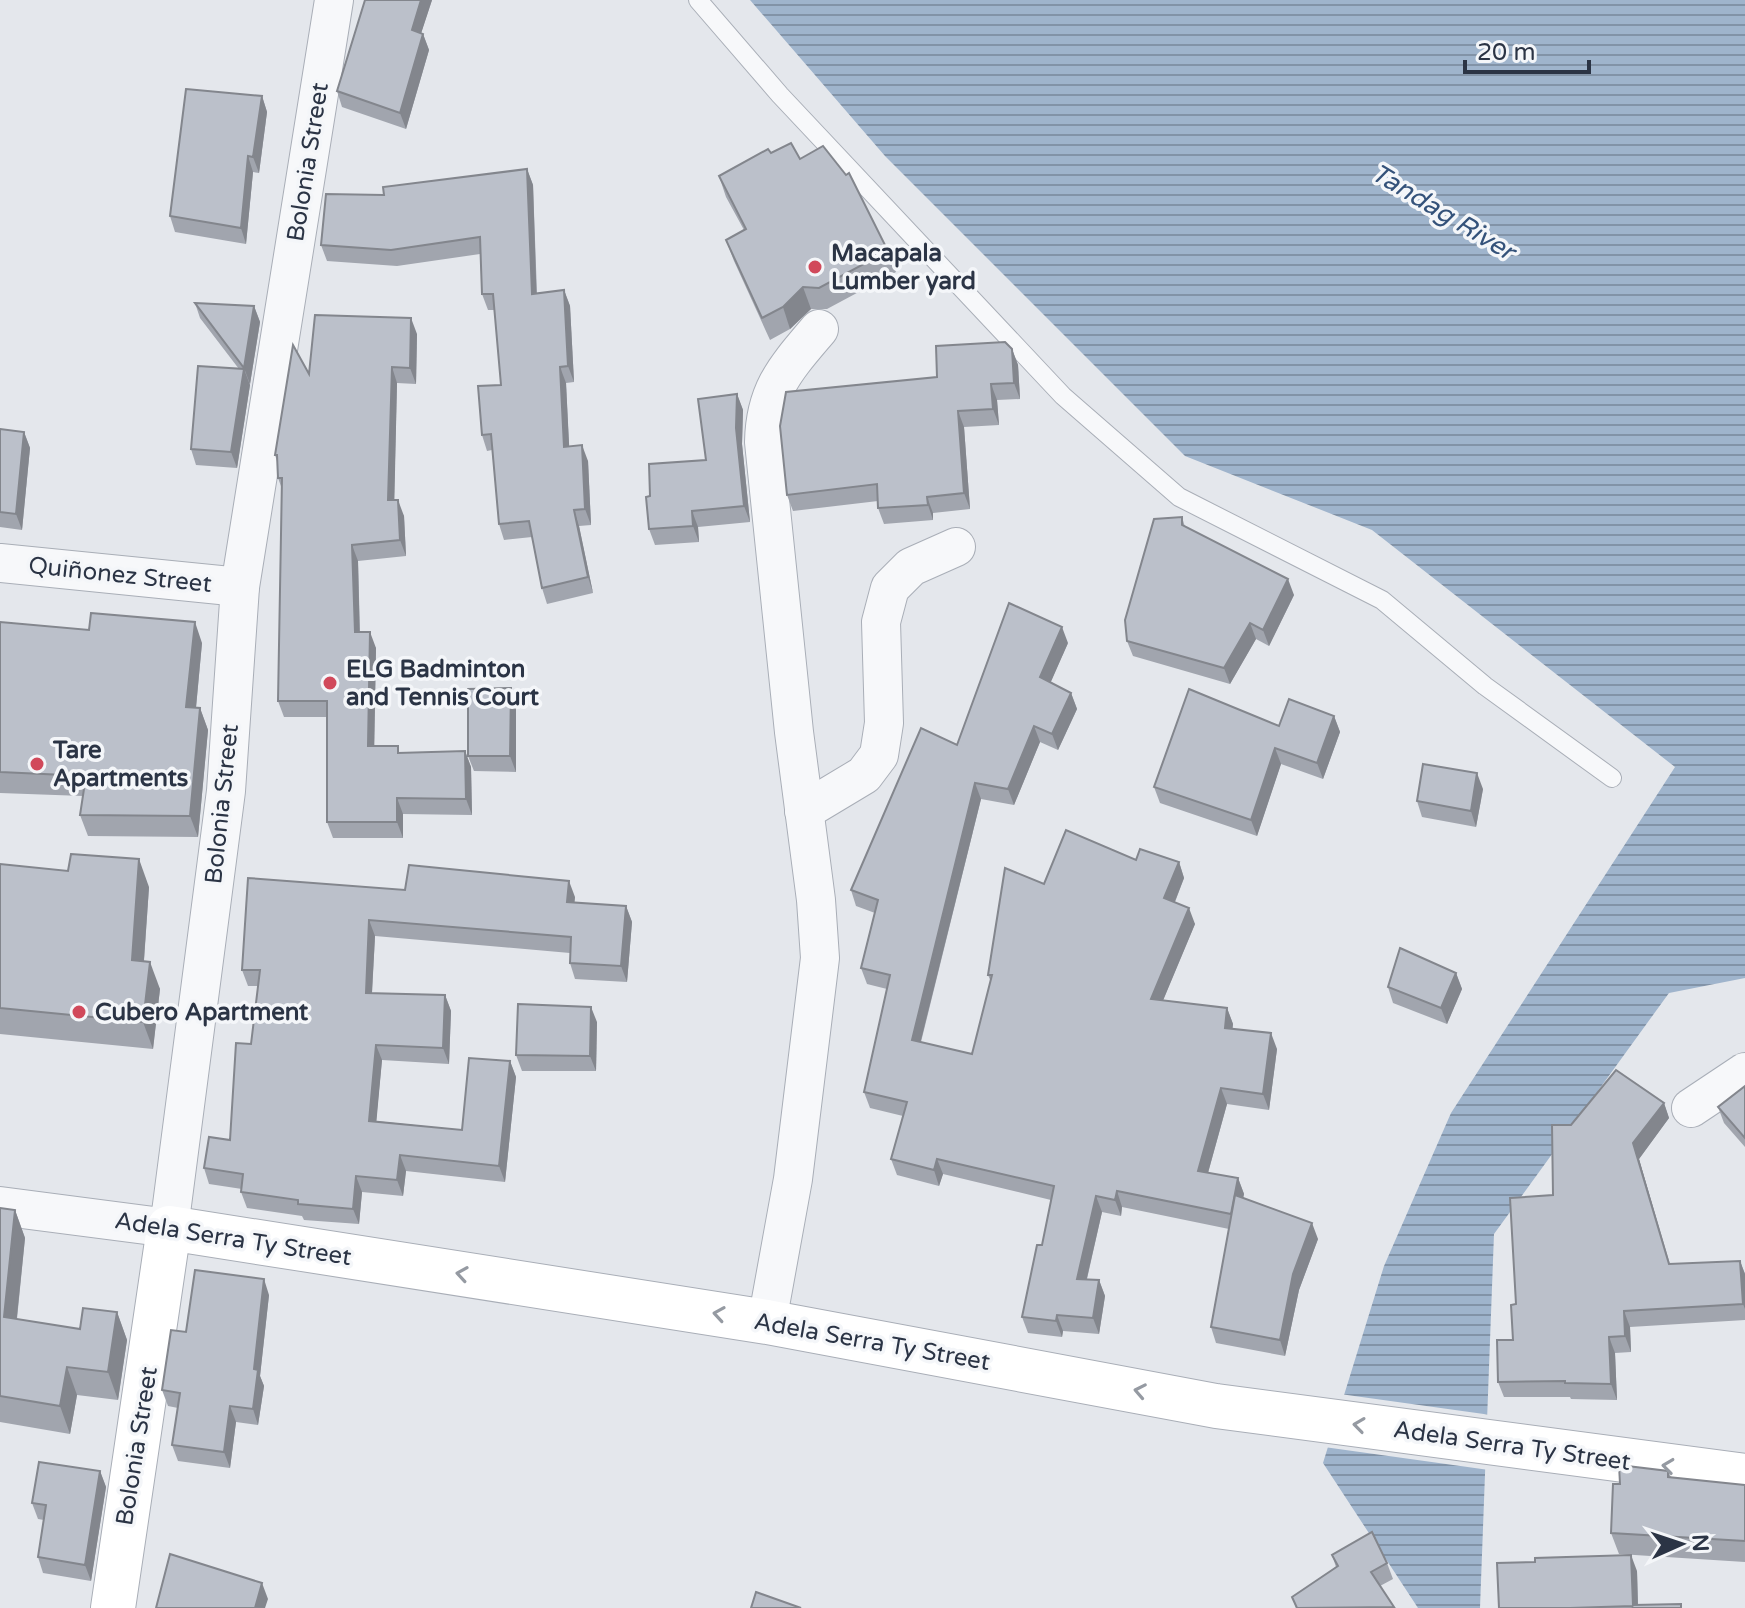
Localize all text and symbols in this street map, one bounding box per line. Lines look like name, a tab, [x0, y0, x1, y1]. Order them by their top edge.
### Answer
scale bar	[1465, 24, 1589, 74]
text: 20 m	[1477, 38, 1535, 67]
street label: Bolonia Street	[281, 80, 335, 244]
water label: Tandag River	[1366, 157, 1523, 268]
place label: Macapala Lumber yard	[831, 239, 976, 296]
marker: Macapala Lumber yard	[806, 258, 824, 276]
street label: Quiñonez Street	[27, 551, 213, 599]
place label: ELG Badminton and Tennis Court	[346, 655, 540, 712]
marker: ELG Badminton and Tennis Court	[321, 674, 339, 692]
street label: Bolonia Street	[199, 723, 245, 885]
place label: Tare Apartments	[52, 736, 188, 793]
marker: Tare Apartments	[28, 755, 46, 773]
place label: Cubero Apartment	[95, 998, 309, 1027]
marker: Cubero Apartment	[70, 1003, 88, 1021]
street label: Adela Serra Ty Street	[113, 1206, 353, 1272]
one-way arrow	[455, 1266, 468, 1283]
one-way arrow	[712, 1307, 725, 1324]
street label: Adela Serra Ty Street	[752, 1307, 992, 1377]
street label: Bolonia Street	[110, 1364, 164, 1528]
one-way arrow	[1133, 1384, 1146, 1401]
street label: Adela Serra Ty Street	[1392, 1415, 1632, 1477]
one-way arrow	[1352, 1417, 1366, 1434]
one-way arrow	[1661, 1458, 1674, 1475]
north arrow	[1641, 1504, 1721, 1584]
text: N	[1687, 1534, 1713, 1553]

